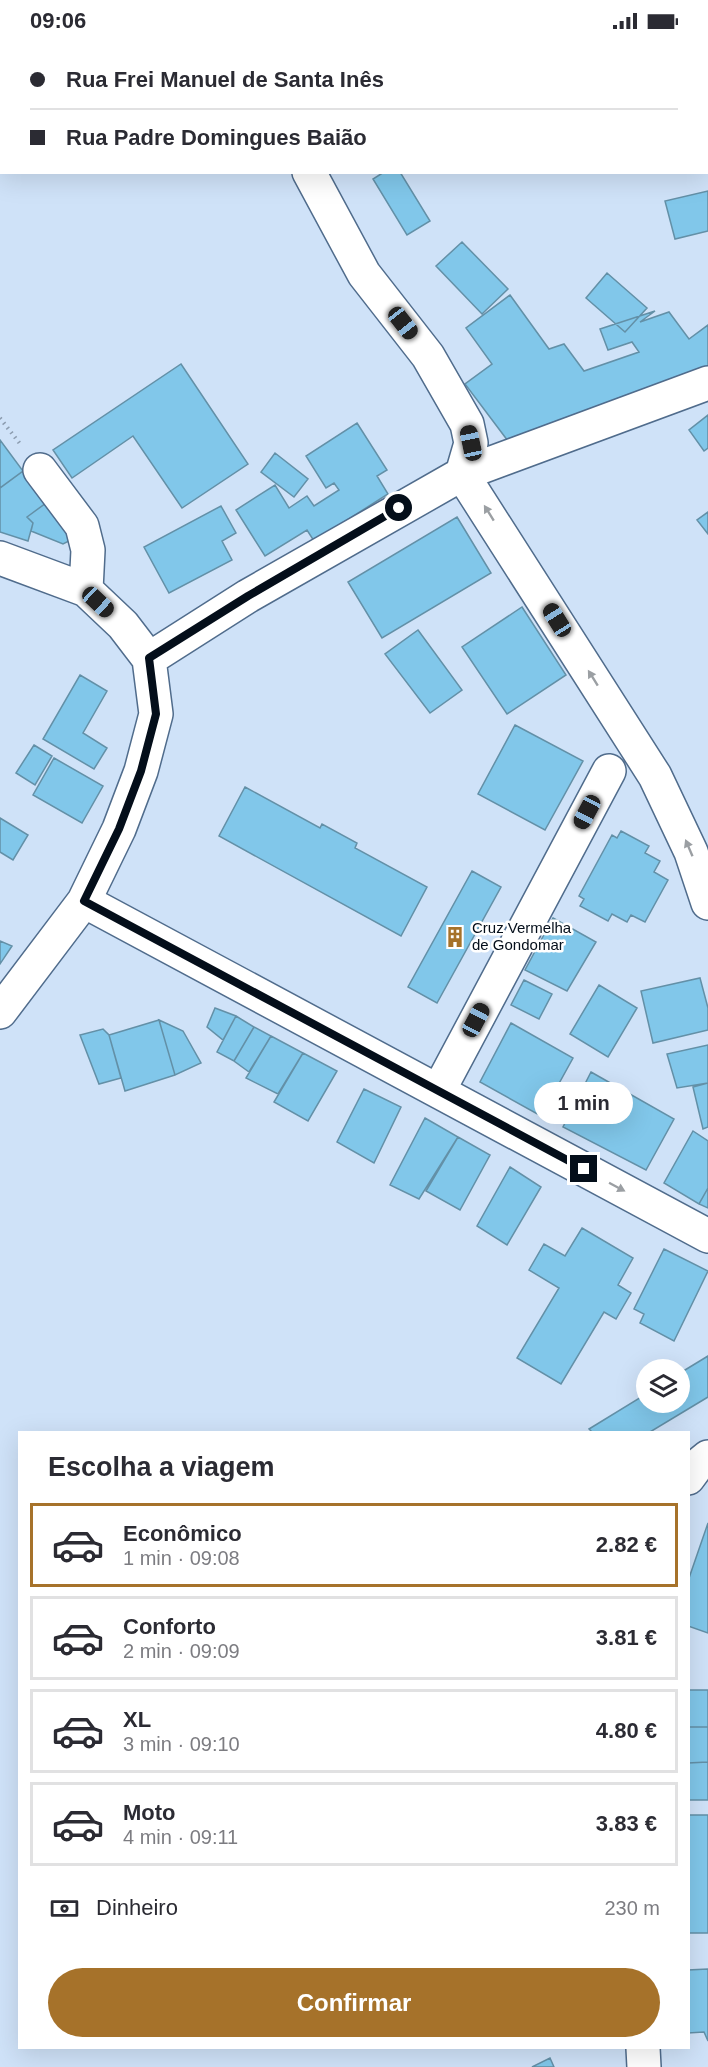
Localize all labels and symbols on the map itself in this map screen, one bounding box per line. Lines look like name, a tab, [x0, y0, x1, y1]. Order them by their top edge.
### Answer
car	[385, 303, 421, 343]
car	[458, 424, 484, 462]
route start	[385, 494, 412, 521]
one-way arrow	[484, 505, 495, 521]
car	[79, 583, 117, 621]
car	[540, 600, 574, 640]
one-way arrow	[588, 670, 599, 686]
car	[571, 792, 603, 832]
one-way arrow	[684, 839, 693, 856]
place label: Cruz Vermelha de Gondomar	[472, 919, 572, 953]
building icon: Cruz Vermelha de Gondomar	[443, 925, 467, 949]
car	[460, 1000, 492, 1040]
callout: 1 min	[534, 1082, 634, 1124]
route end	[570, 1155, 597, 1182]
one-way arrow	[609, 1182, 626, 1192]

